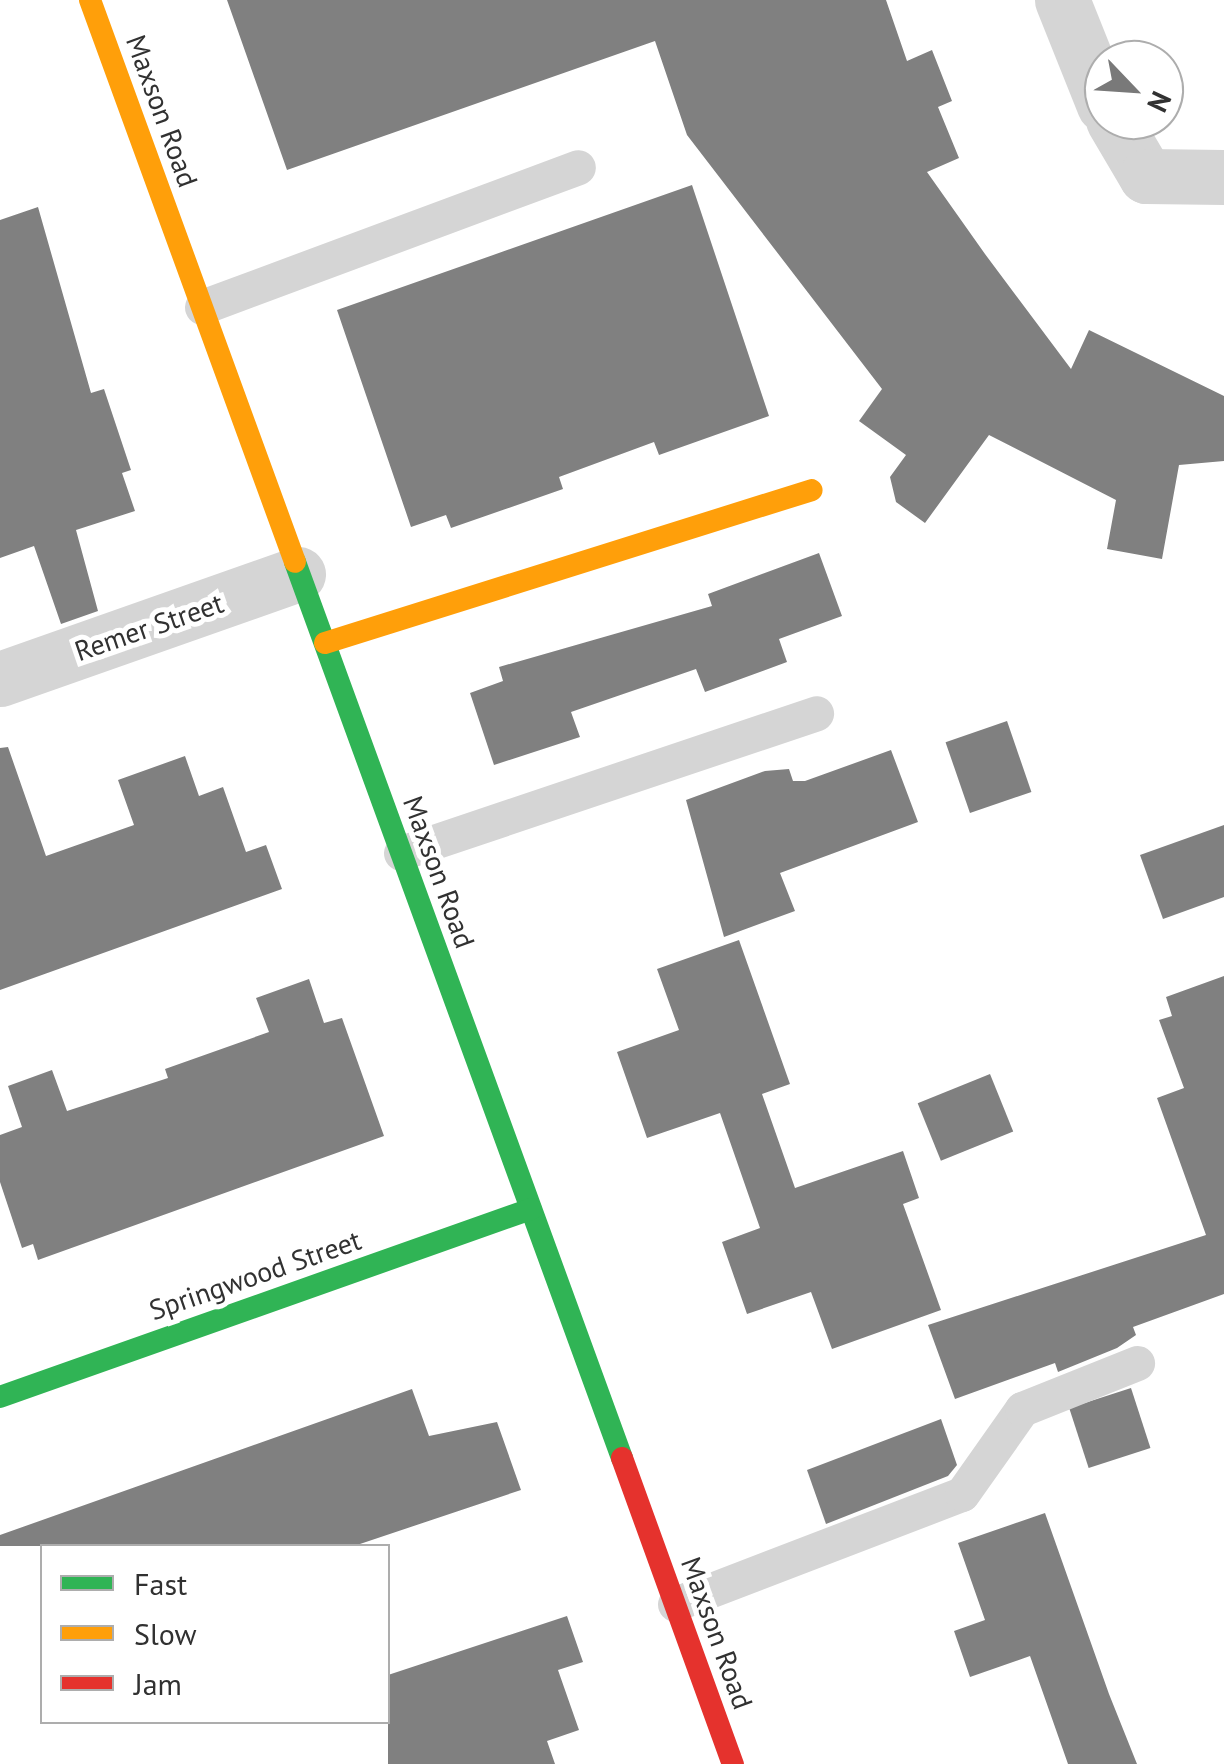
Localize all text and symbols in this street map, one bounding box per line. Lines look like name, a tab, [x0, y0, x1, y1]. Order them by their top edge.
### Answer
street label: Maxson Road	[119, 30, 205, 192]
north arrow	[1084, 40, 1184, 140]
text: N	[1139, 86, 1180, 118]
street label: Remer Street	[70, 586, 228, 668]
street label: Maxson Road	[396, 791, 482, 953]
street label: Springwood Street	[145, 1223, 365, 1327]
legend	[40, 1544, 390, 1724]
street label: Maxson Road	[674, 1552, 760, 1714]
text: Fast	[134, 1564, 187, 1603]
text: Slow	[134, 1614, 197, 1653]
text: Jam	[134, 1664, 182, 1703]

